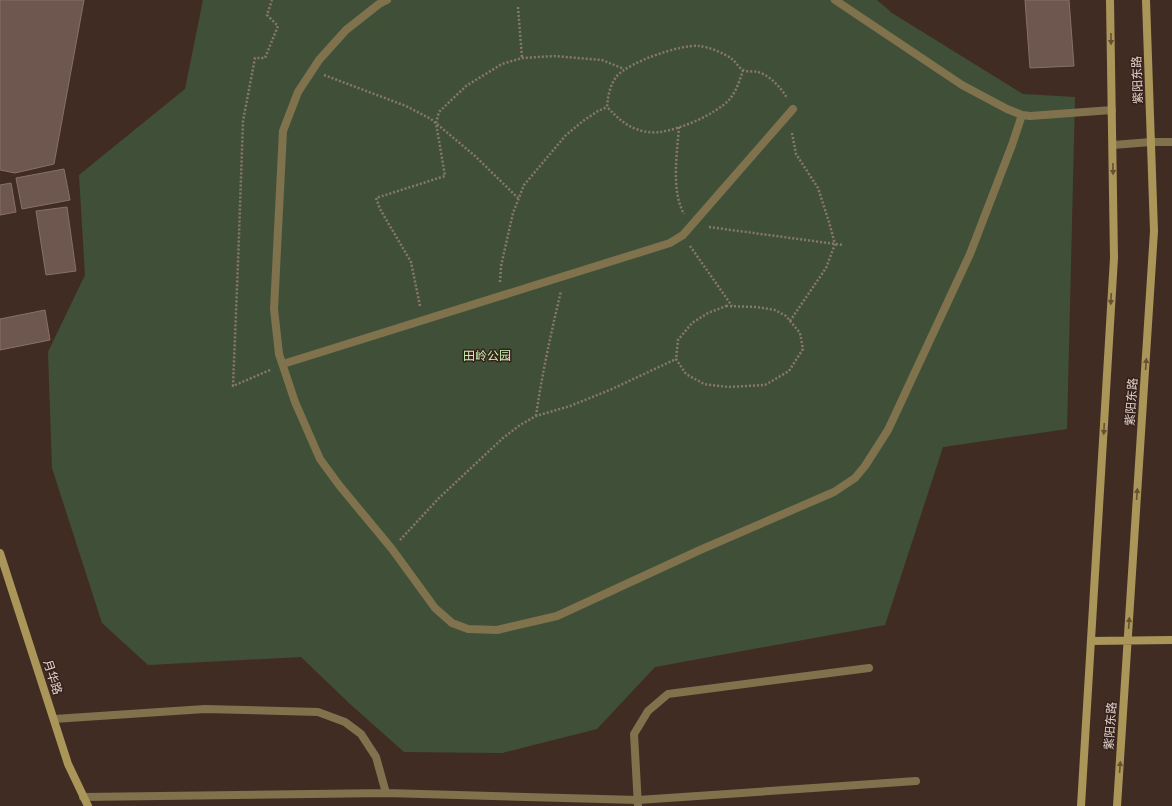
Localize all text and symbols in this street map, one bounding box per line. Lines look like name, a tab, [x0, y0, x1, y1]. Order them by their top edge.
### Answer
one-way arrow	[1108, 33, 1114, 46]
street label: 紫阳东路	[1127, 56, 1147, 104]
one-way arrow	[1110, 163, 1116, 176]
one-way arrow	[1108, 293, 1115, 305]
park label: 田岭公园	[463, 346, 511, 365]
one-way arrow	[1142, 358, 1149, 370]
street label: 紫阳东路	[1120, 377, 1142, 427]
one-way arrow	[1100, 423, 1107, 435]
one-way arrow	[1134, 488, 1141, 500]
one-way arrow	[1126, 616, 1132, 629]
street label: 月华路	[38, 657, 68, 697]
street label: 紫阳东路	[1099, 701, 1121, 751]
one-way arrow	[1116, 761, 1123, 773]

